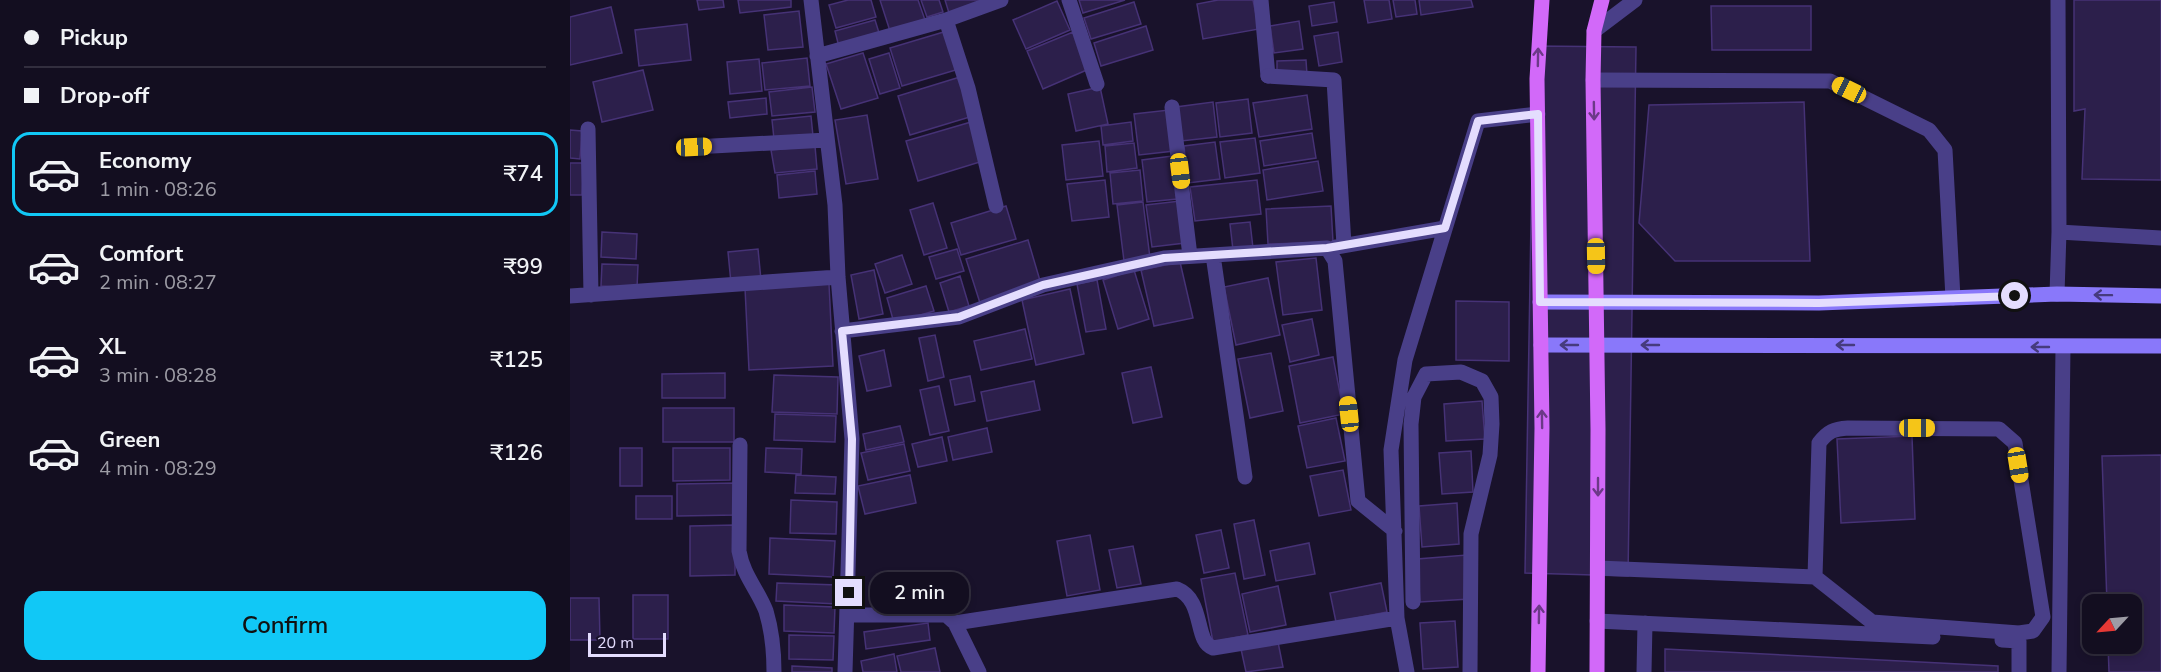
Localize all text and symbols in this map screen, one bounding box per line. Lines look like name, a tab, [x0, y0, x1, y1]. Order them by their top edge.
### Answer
text: Pickup	[60, 23, 128, 53]
one-way arrow	[1532, 47, 1544, 67]
car	[1829, 74, 1869, 106]
text: Drop-off	[60, 81, 149, 111]
one-way arrow	[1588, 100, 1600, 120]
car	[676, 137, 712, 157]
text: Economy	[99, 146, 191, 176]
icon: car	[27, 147, 81, 201]
car	[1169, 152, 1191, 190]
text: ₹74	[503, 159, 543, 189]
text: 1 min · 08:26	[99, 176, 217, 203]
car	[1587, 238, 1605, 274]
text: Comfort	[99, 239, 183, 269]
icon: car	[27, 240, 81, 294]
text: ₹99	[503, 252, 543, 282]
text: 2 min · 08:27	[99, 269, 217, 296]
route start	[2001, 282, 2028, 309]
one-way arrow	[2093, 289, 2113, 301]
text: XL	[99, 332, 126, 362]
icon: car	[27, 333, 81, 387]
one-way arrow	[1560, 339, 1580, 351]
one-way arrow	[1640, 339, 1660, 351]
one-way arrow	[1835, 340, 1855, 351]
one-way arrow	[2030, 341, 2050, 353]
text: ₹125	[490, 345, 543, 375]
text: 3 min · 08:28	[99, 362, 217, 389]
car	[1338, 395, 1360, 433]
one-way arrow	[1536, 409, 1548, 429]
car	[1899, 419, 1935, 437]
text: Green	[99, 425, 160, 455]
icon: car	[27, 426, 81, 480]
text: ₹126	[490, 438, 543, 468]
car	[2006, 446, 2030, 484]
text: 4 min · 08:29	[99, 455, 217, 482]
one-way arrow	[1592, 477, 1604, 497]
callout: 2 min	[870, 572, 969, 614]
route end	[835, 579, 862, 606]
text: 2 min	[894, 579, 945, 606]
button: Confirm	[24, 591, 546, 660]
north arrow	[2082, 594, 2142, 654]
map controls	[2082, 594, 2142, 654]
one-way arrow	[1533, 604, 1545, 624]
scale bar	[588, 630, 666, 658]
text: 20 m	[597, 632, 634, 654]

